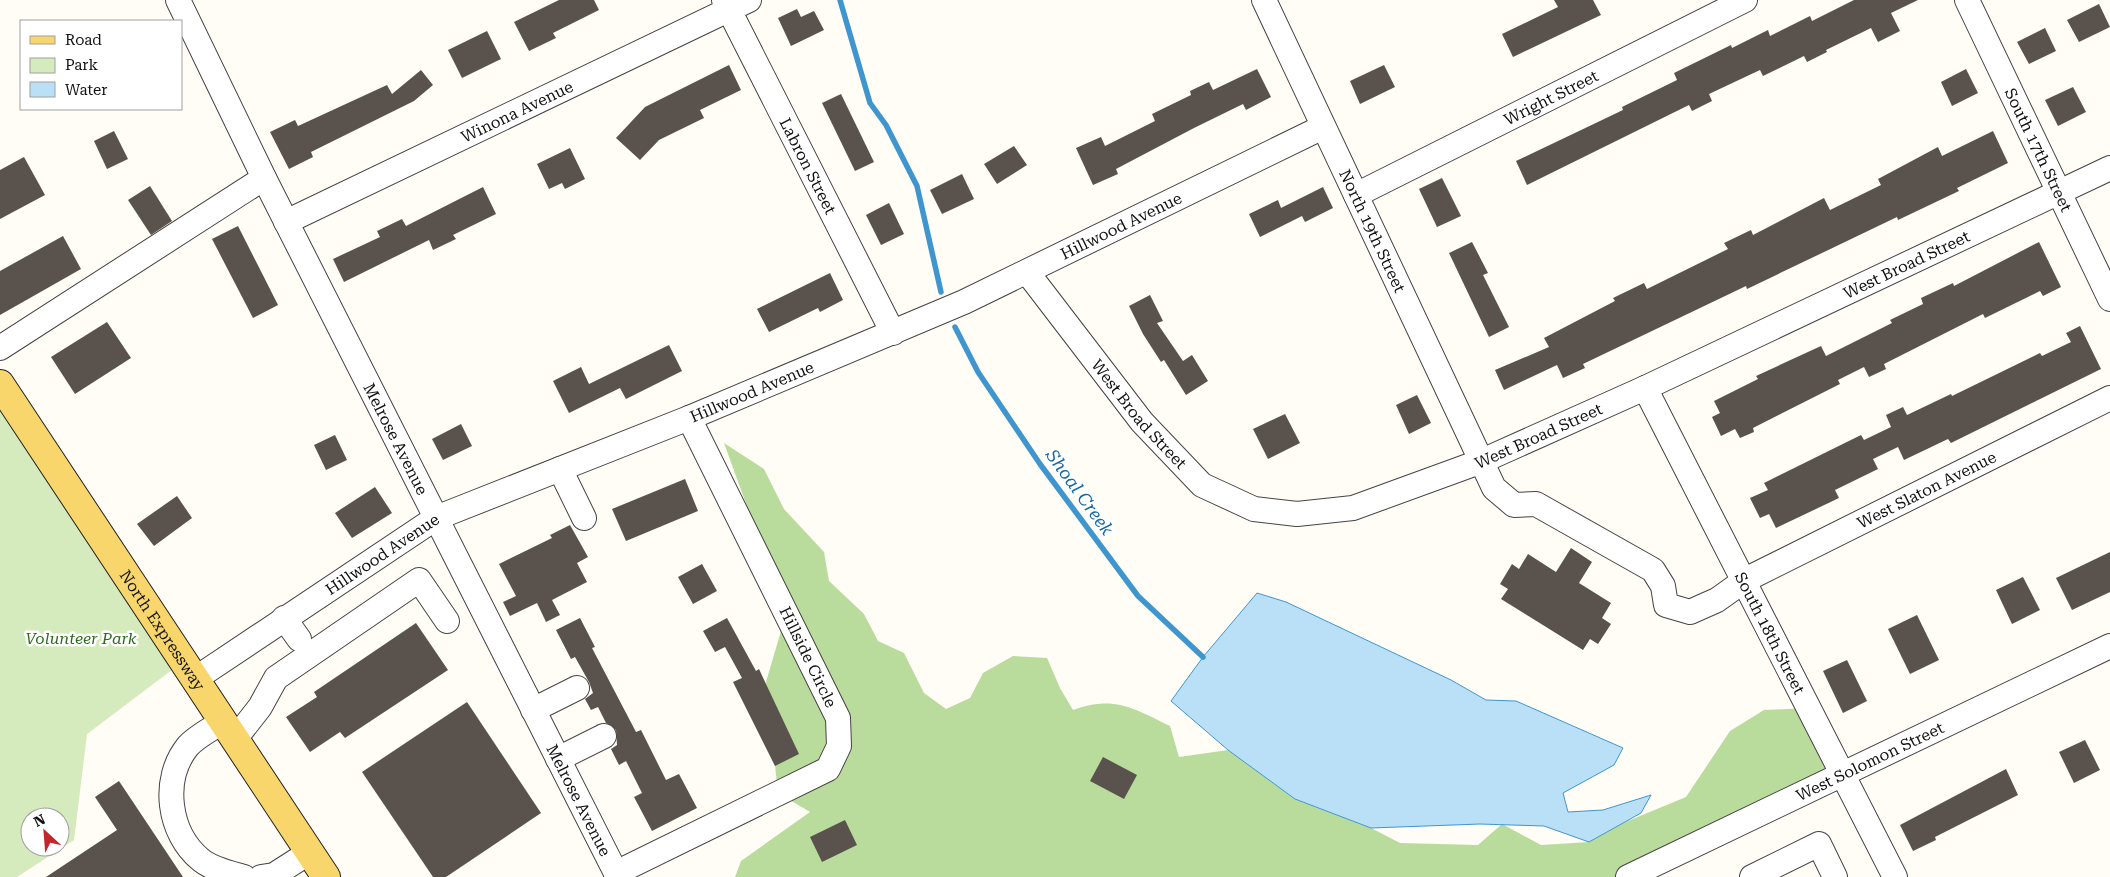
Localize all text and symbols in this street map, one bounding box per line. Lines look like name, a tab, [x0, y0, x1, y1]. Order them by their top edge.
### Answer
legend	[20, 20, 182, 110]
text: Road	[65, 31, 102, 49]
text: Park	[65, 56, 99, 74]
street label: Wright Street	[1501, 66, 1601, 129]
street label: Winona Avenue	[458, 76, 576, 146]
text: Water	[65, 81, 107, 99]
street label: South 17th Street	[2001, 85, 2076, 215]
street label: Labron Street	[776, 114, 841, 217]
street label: North 19th Street	[1336, 166, 1410, 295]
street label: Hillwood Avenue	[1057, 188, 1185, 263]
street label: West Broad Street	[1840, 226, 1973, 302]
street label: West Broad Street	[1088, 355, 1191, 473]
street label: Hillwood Avenue	[687, 357, 817, 426]
street label: Melrose Avenue	[360, 380, 432, 498]
street label: West Broad Street	[1472, 399, 1605, 473]
water label: Shoal Creek	[1041, 444, 1118, 539]
street label: West Slaton Avenue	[1854, 447, 1999, 532]
street label: Hillwood Avenue	[322, 509, 443, 599]
street label: North Expressway	[116, 566, 210, 694]
street label: South 18th Street	[1731, 569, 1809, 697]
street label: Hillside Circle	[775, 603, 841, 711]
park label: Volunteer Park	[25, 629, 137, 648]
street label: West Solomon Street	[1793, 718, 1947, 805]
street label: Melrose Avenue	[543, 741, 615, 859]
north arrow	[20, 807, 70, 857]
text: N	[31, 811, 48, 830]

